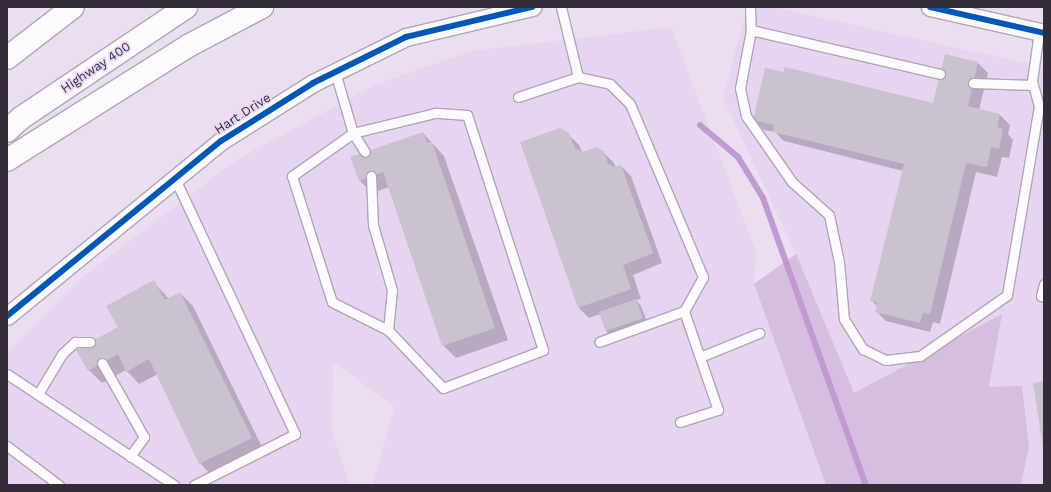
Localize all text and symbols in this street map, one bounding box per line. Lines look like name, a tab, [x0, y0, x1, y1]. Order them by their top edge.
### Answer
street label: Highway 400	[58, 39, 134, 97]
street label: Hart Drive	[212, 90, 274, 138]

